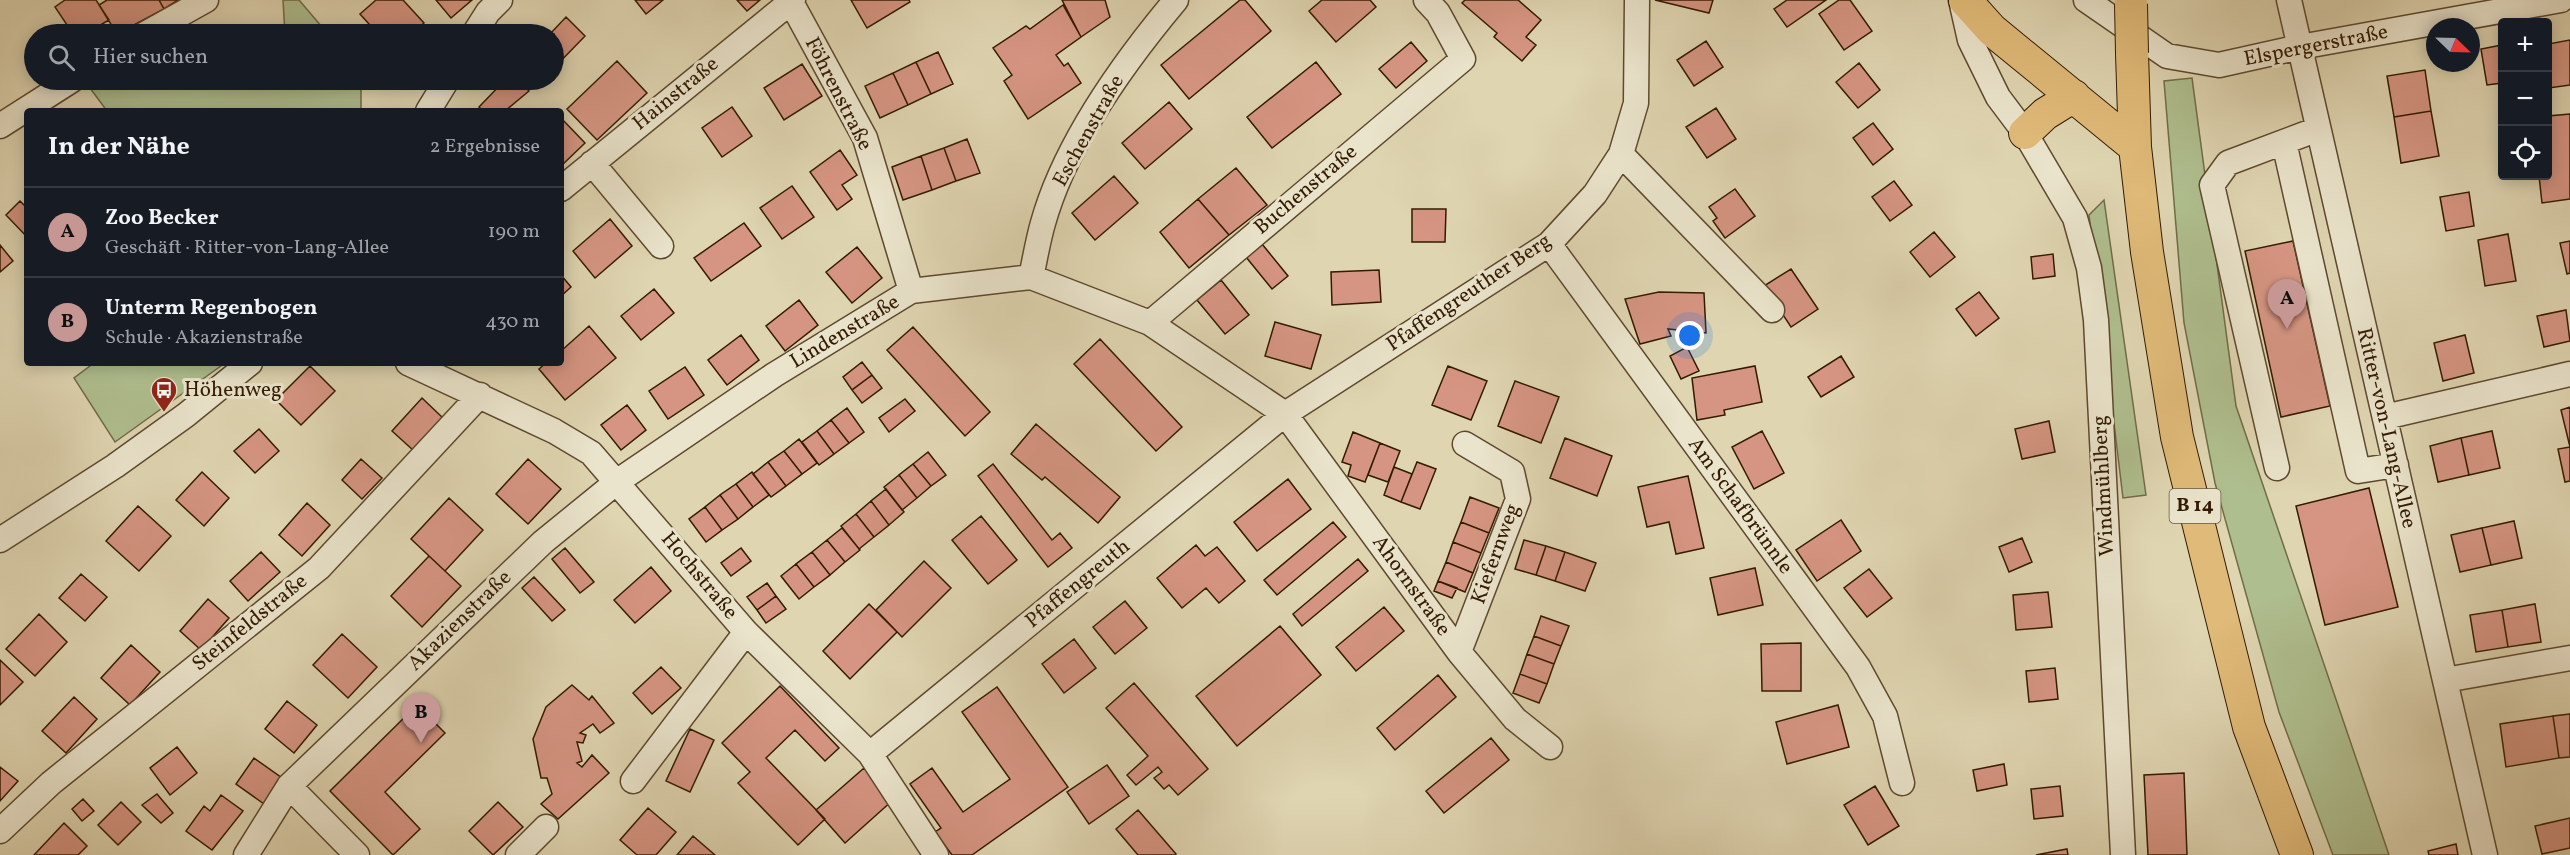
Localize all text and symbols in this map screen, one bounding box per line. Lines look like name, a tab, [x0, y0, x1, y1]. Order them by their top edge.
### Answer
street label: Elspergerstraße	[2241, 18, 2391, 74]
north arrow	[2426, 18, 2480, 72]
map controls	[2498, 18, 2552, 180]
button: +	[2498, 18, 2552, 72]
search box	[24, 24, 564, 90]
street label: Föhrenstraße	[797, 32, 879, 156]
icon: search	[45, 41, 78, 74]
text: Hier suchen	[93, 42, 208, 73]
street label: Hainstraße	[627, 50, 725, 138]
street label: Eschenstraße	[1046, 70, 1132, 192]
button: −	[2498, 72, 2552, 126]
button: locate	[2498, 126, 2552, 180]
text: In der Nähe	[48, 129, 190, 165]
text: 2 Ergebnisse	[430, 133, 540, 161]
street label: Buchenstraße	[1248, 138, 1364, 242]
text: Zoo Becker	[105, 203, 219, 234]
text: A	[60, 218, 75, 246]
text: 190 m	[488, 218, 540, 246]
street label: Pfaffengreuther Berg	[1381, 227, 1557, 359]
text: Geschäft · Ritter-von-Lang-Allee	[105, 234, 389, 262]
pin: A	[2268, 280, 2306, 329]
street label: Lindenstraße	[785, 288, 905, 376]
text: Unterm Regenbogen	[105, 293, 318, 324]
text: B	[61, 308, 74, 336]
text: 430 m	[485, 308, 540, 336]
your location	[1675, 321, 1704, 350]
text: Schule · Akazienstraße	[105, 324, 303, 352]
street label: Ritter-von-Lang-Allee	[2349, 325, 2423, 531]
bus stop icon: Höhenweg	[149, 375, 179, 413]
place label: Höhenweg	[184, 376, 282, 405]
street label: Windmühlberg	[2086, 415, 2122, 557]
street label: Am Schafbrünnle	[1680, 432, 1800, 580]
road number: B 14	[2170, 489, 2220, 523]
street label: Kiefernweg	[1464, 500, 1528, 608]
street label: Hochstraße	[654, 526, 744, 626]
street label: Ahornstraße	[1365, 530, 1457, 642]
street label: Pfaffengreuth	[1019, 533, 1137, 635]
street label: Akazienstraße	[402, 564, 518, 678]
street label: Steinfeldstraße	[186, 567, 314, 679]
pin: B	[402, 694, 440, 743]

